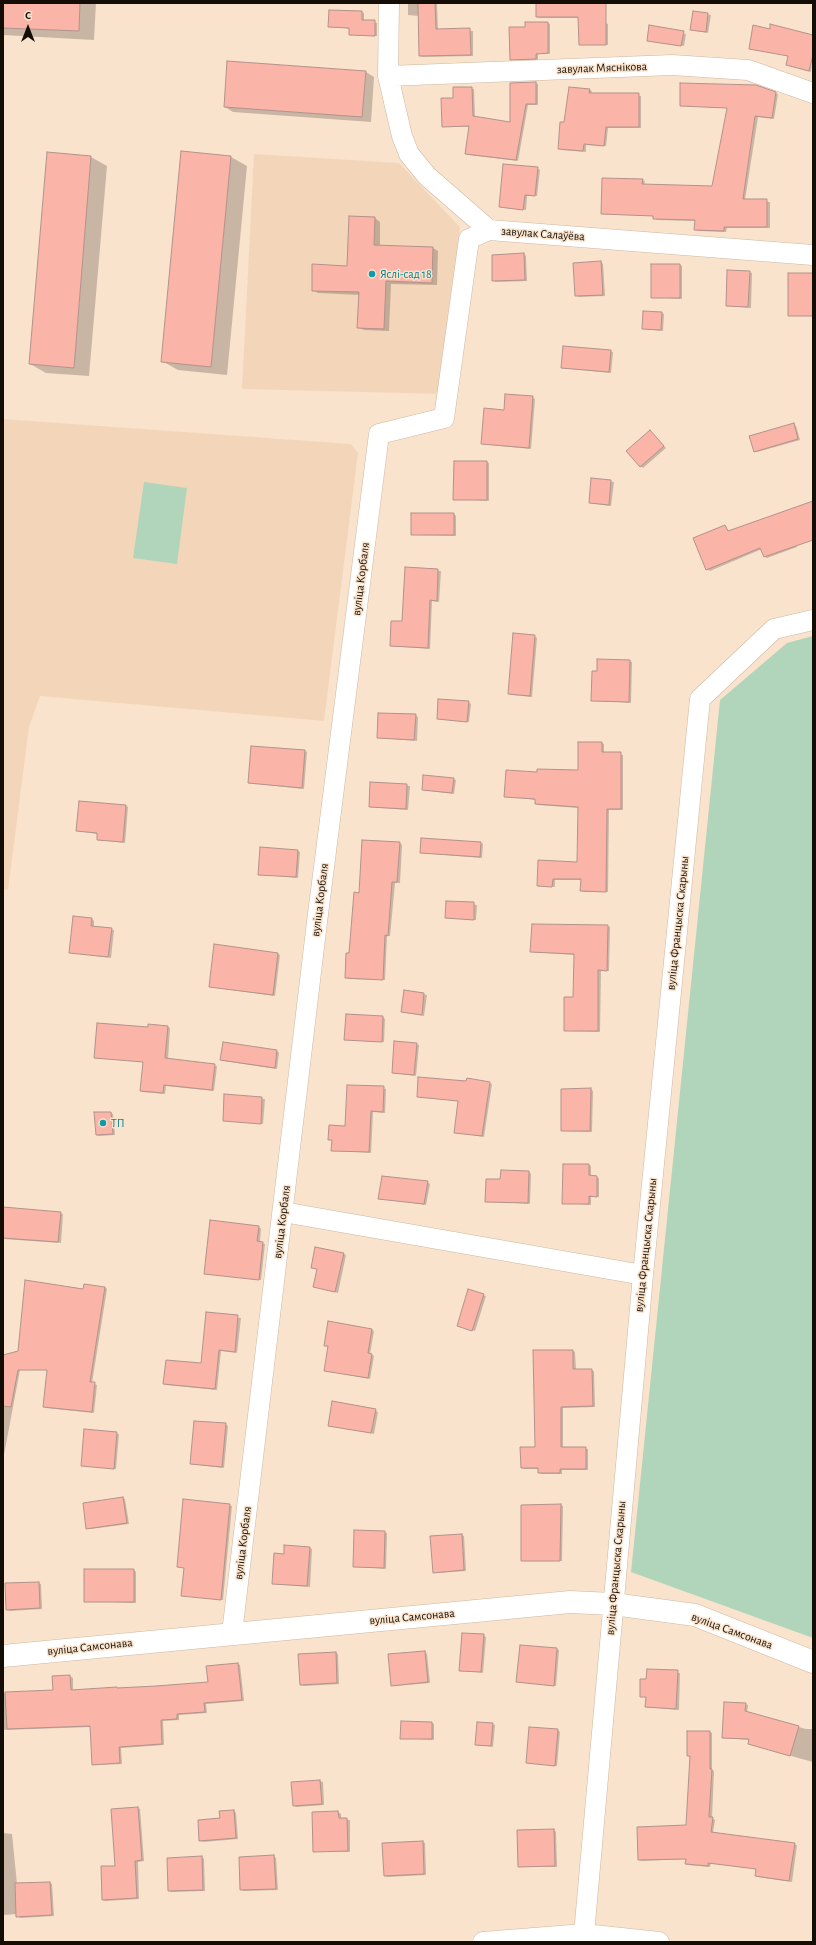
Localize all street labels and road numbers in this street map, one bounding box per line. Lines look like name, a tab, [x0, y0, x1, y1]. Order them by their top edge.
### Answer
street label: завулак Мяснікова	[557, 59, 647, 77]
street label: завулак Салаўёва	[501, 224, 585, 244]
street label: вуліца Корбаля	[349, 541, 373, 617]
street label: вуліца Францыска Скарыны	[664, 855, 692, 991]
street label: вуліца Корбаля	[308, 862, 332, 938]
street label: вуліца Францыска Скарыны	[632, 1177, 660, 1313]
street label: вуліца Корбаля	[270, 1184, 294, 1260]
street label: вуліца Францыска Скарыны	[603, 1500, 629, 1636]
street label: вуліца Корбаля	[231, 1505, 255, 1581]
street label: вуліца Самсонава	[369, 1606, 455, 1628]
street label: вуліца Самсонава	[689, 1610, 775, 1652]
street label: вуліца Самсонава	[47, 1635, 133, 1659]

